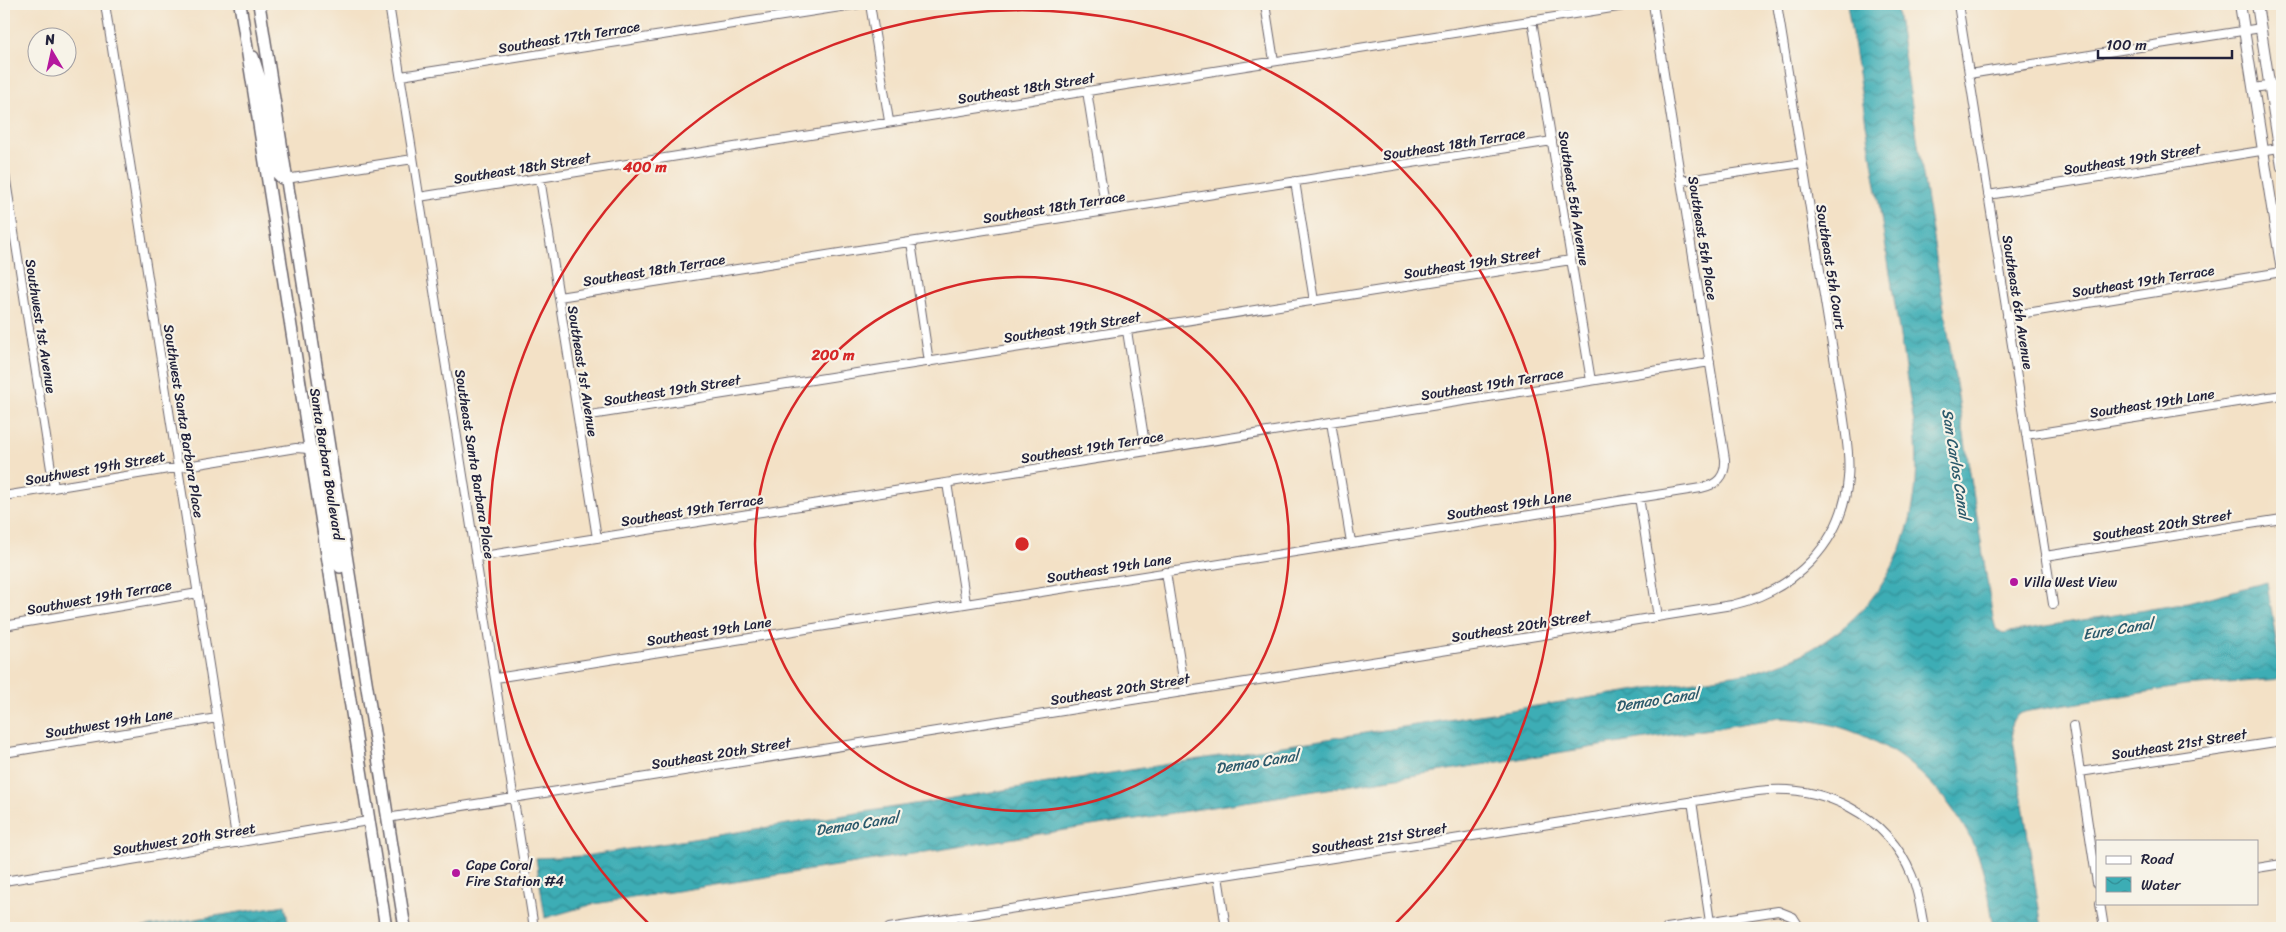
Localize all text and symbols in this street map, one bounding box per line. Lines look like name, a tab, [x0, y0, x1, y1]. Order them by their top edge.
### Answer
street label: Southeast 17th Terrace	[496, 14, 642, 61]
text: N	[42, 27, 57, 53]
north arrow	[28, 28, 78, 78]
scale bar	[2098, 28, 2232, 60]
text: 100 m	[2106, 32, 2147, 58]
street label: Southeast 18th Street	[956, 65, 1098, 112]
street label: Southeast 18th Terrace	[1381, 121, 1527, 168]
street label: Southeast 5th Avenue	[1550, 129, 1597, 268]
street label: Southeast 19th Street	[2062, 136, 2204, 183]
street label: Southeast 18th Street	[452, 145, 594, 192]
text: 400 m	[622, 154, 667, 180]
street label: Southeast 5th Place	[1680, 174, 1725, 302]
street label: Southeast 18th Terrace	[981, 184, 1127, 231]
street label: Southeast 5th Court	[1808, 202, 1853, 332]
street label: Southeast 6th Avenue	[1995, 233, 2041, 371]
street label: Southeast 19th Street	[1402, 240, 1544, 287]
street label: Southeast 18th Terrace	[581, 247, 727, 294]
street label: Southwest 1st Avenue	[18, 257, 64, 395]
street label: Southeast 19th Terrace	[2070, 258, 2216, 305]
street label: Southeast 1st Avenue	[560, 304, 605, 439]
street label: Southeast 19th Street	[1002, 304, 1144, 351]
street label: Southwest Santa Barbara Place	[156, 322, 211, 520]
text: 200 m	[810, 342, 855, 368]
street label: Southeast 19th Terrace	[1419, 361, 1565, 408]
street label: Southeast Santa Barbara Place	[447, 367, 502, 561]
street label: Southeast 19th Street	[602, 367, 744, 414]
street label: Southeast 19th Lane	[2088, 381, 2216, 426]
street label: Santa Barbara Boulevard	[302, 386, 351, 544]
water label: San Carlos Canal	[1934, 407, 1978, 525]
street label: Southeast 19th Terrace	[1019, 424, 1165, 471]
street label: Southwest 19th Street	[23, 444, 167, 493]
street label: Southeast 19th Lane	[1445, 483, 1573, 528]
street label: Southeast 19th Terrace	[619, 487, 765, 534]
street label: Southeast 20th Street	[2091, 502, 2235, 549]
centre of rings	[1013, 535, 1031, 553]
street label: Southeast 19th Lane	[1045, 546, 1173, 591]
place label: Villa West View	[2024, 570, 2117, 595]
street label: Southwest 19th Terrace	[25, 572, 174, 623]
marker: Villa West View	[2008, 576, 2020, 588]
street label: Southeast 20th Street	[1450, 603, 1594, 650]
street label: Southeast 19th Lane	[645, 609, 773, 654]
water label: Eure Canal	[2081, 610, 2159, 647]
street label: Southeast 20th Street	[1049, 666, 1193, 713]
water label: Demao Canal	[1614, 680, 1704, 719]
street label: Southwest 19th Lane	[43, 701, 175, 746]
street label: Southeast 21st Street	[2110, 721, 2250, 768]
street label: Southeast 20th Street	[650, 730, 794, 777]
water label: Demao Canal	[1214, 742, 1304, 781]
water label: Demao Canal	[814, 804, 904, 843]
street label: Southeast 21st Street	[1310, 815, 1450, 862]
street label: Southwest 20th Street	[111, 816, 257, 863]
legend	[2096, 840, 2258, 904]
text: Road	[2141, 846, 2174, 872]
place label: Cape Coral Fire Station #4	[466, 853, 564, 894]
marker: Cape Coral Fire Station #4	[450, 867, 462, 879]
text: Water	[2141, 872, 2181, 898]

